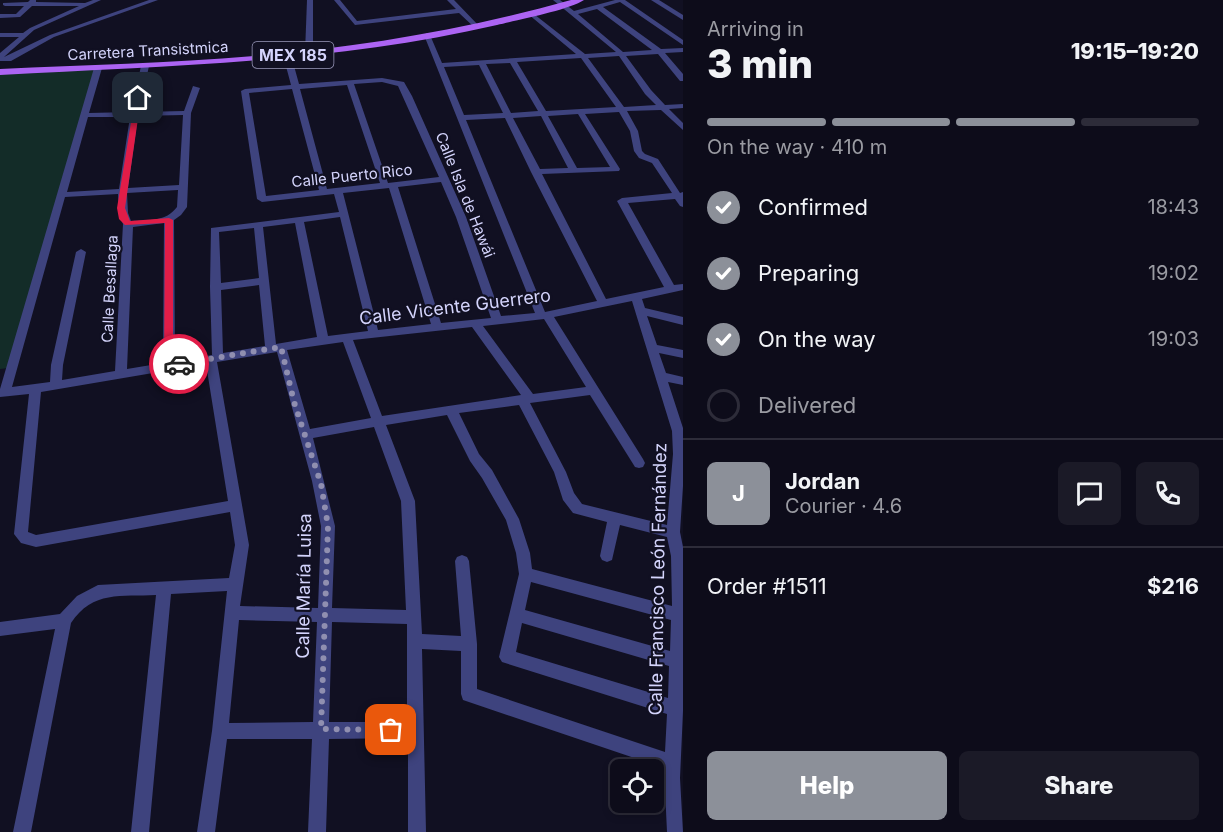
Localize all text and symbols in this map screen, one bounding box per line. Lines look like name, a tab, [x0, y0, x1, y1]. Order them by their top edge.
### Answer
text: Arriving in	[707, 17, 804, 41]
street label: Carretera Transistmica	[67, 37, 229, 64]
text: 19:15–19:20	[1071, 38, 1199, 64]
text: 3 min	[707, 40, 813, 87]
road number: MEX 185	[252, 42, 334, 68]
pin	[112, 72, 163, 123]
icon: home	[121, 81, 154, 114]
street label: Calle Isla de Hawái	[432, 129, 499, 260]
text: On the way · 410 m	[707, 135, 887, 159]
street label: Calle Puerto Rico	[291, 160, 413, 191]
icon: check	[707, 191, 740, 224]
text: Confirmed	[758, 194, 868, 220]
text: 18:43	[1147, 195, 1199, 219]
street label: Calle Besallaga	[97, 235, 122, 343]
icon: check	[707, 257, 740, 290]
text: Preparing	[758, 260, 859, 286]
text: 19:02	[1148, 261, 1199, 285]
street label: Calle Vicente Guerrero	[358, 284, 552, 329]
icon: check	[707, 323, 740, 356]
text: On the way	[758, 326, 876, 352]
text: 19:03	[1148, 327, 1199, 351]
courier	[149, 334, 209, 394]
icon: car	[163, 348, 196, 381]
text: Delivered	[758, 392, 856, 418]
street label: Calle Francisco León Fernández	[645, 443, 670, 715]
button: chat	[1058, 462, 1121, 525]
button: phone	[1136, 462, 1199, 525]
text: Jordan	[785, 468, 860, 494]
text: J	[732, 480, 745, 506]
text: Courier · 4.6	[785, 494, 902, 518]
street label: Calle María Luisa	[292, 513, 315, 659]
text: Order #1511	[707, 573, 827, 599]
text: $216	[1147, 573, 1199, 599]
pin	[365, 704, 416, 755]
icon: bag	[374, 713, 407, 746]
button: Help	[707, 751, 947, 820]
button: Share	[959, 751, 1199, 820]
map controls	[610, 759, 664, 813]
button: locate	[610, 759, 664, 813]

